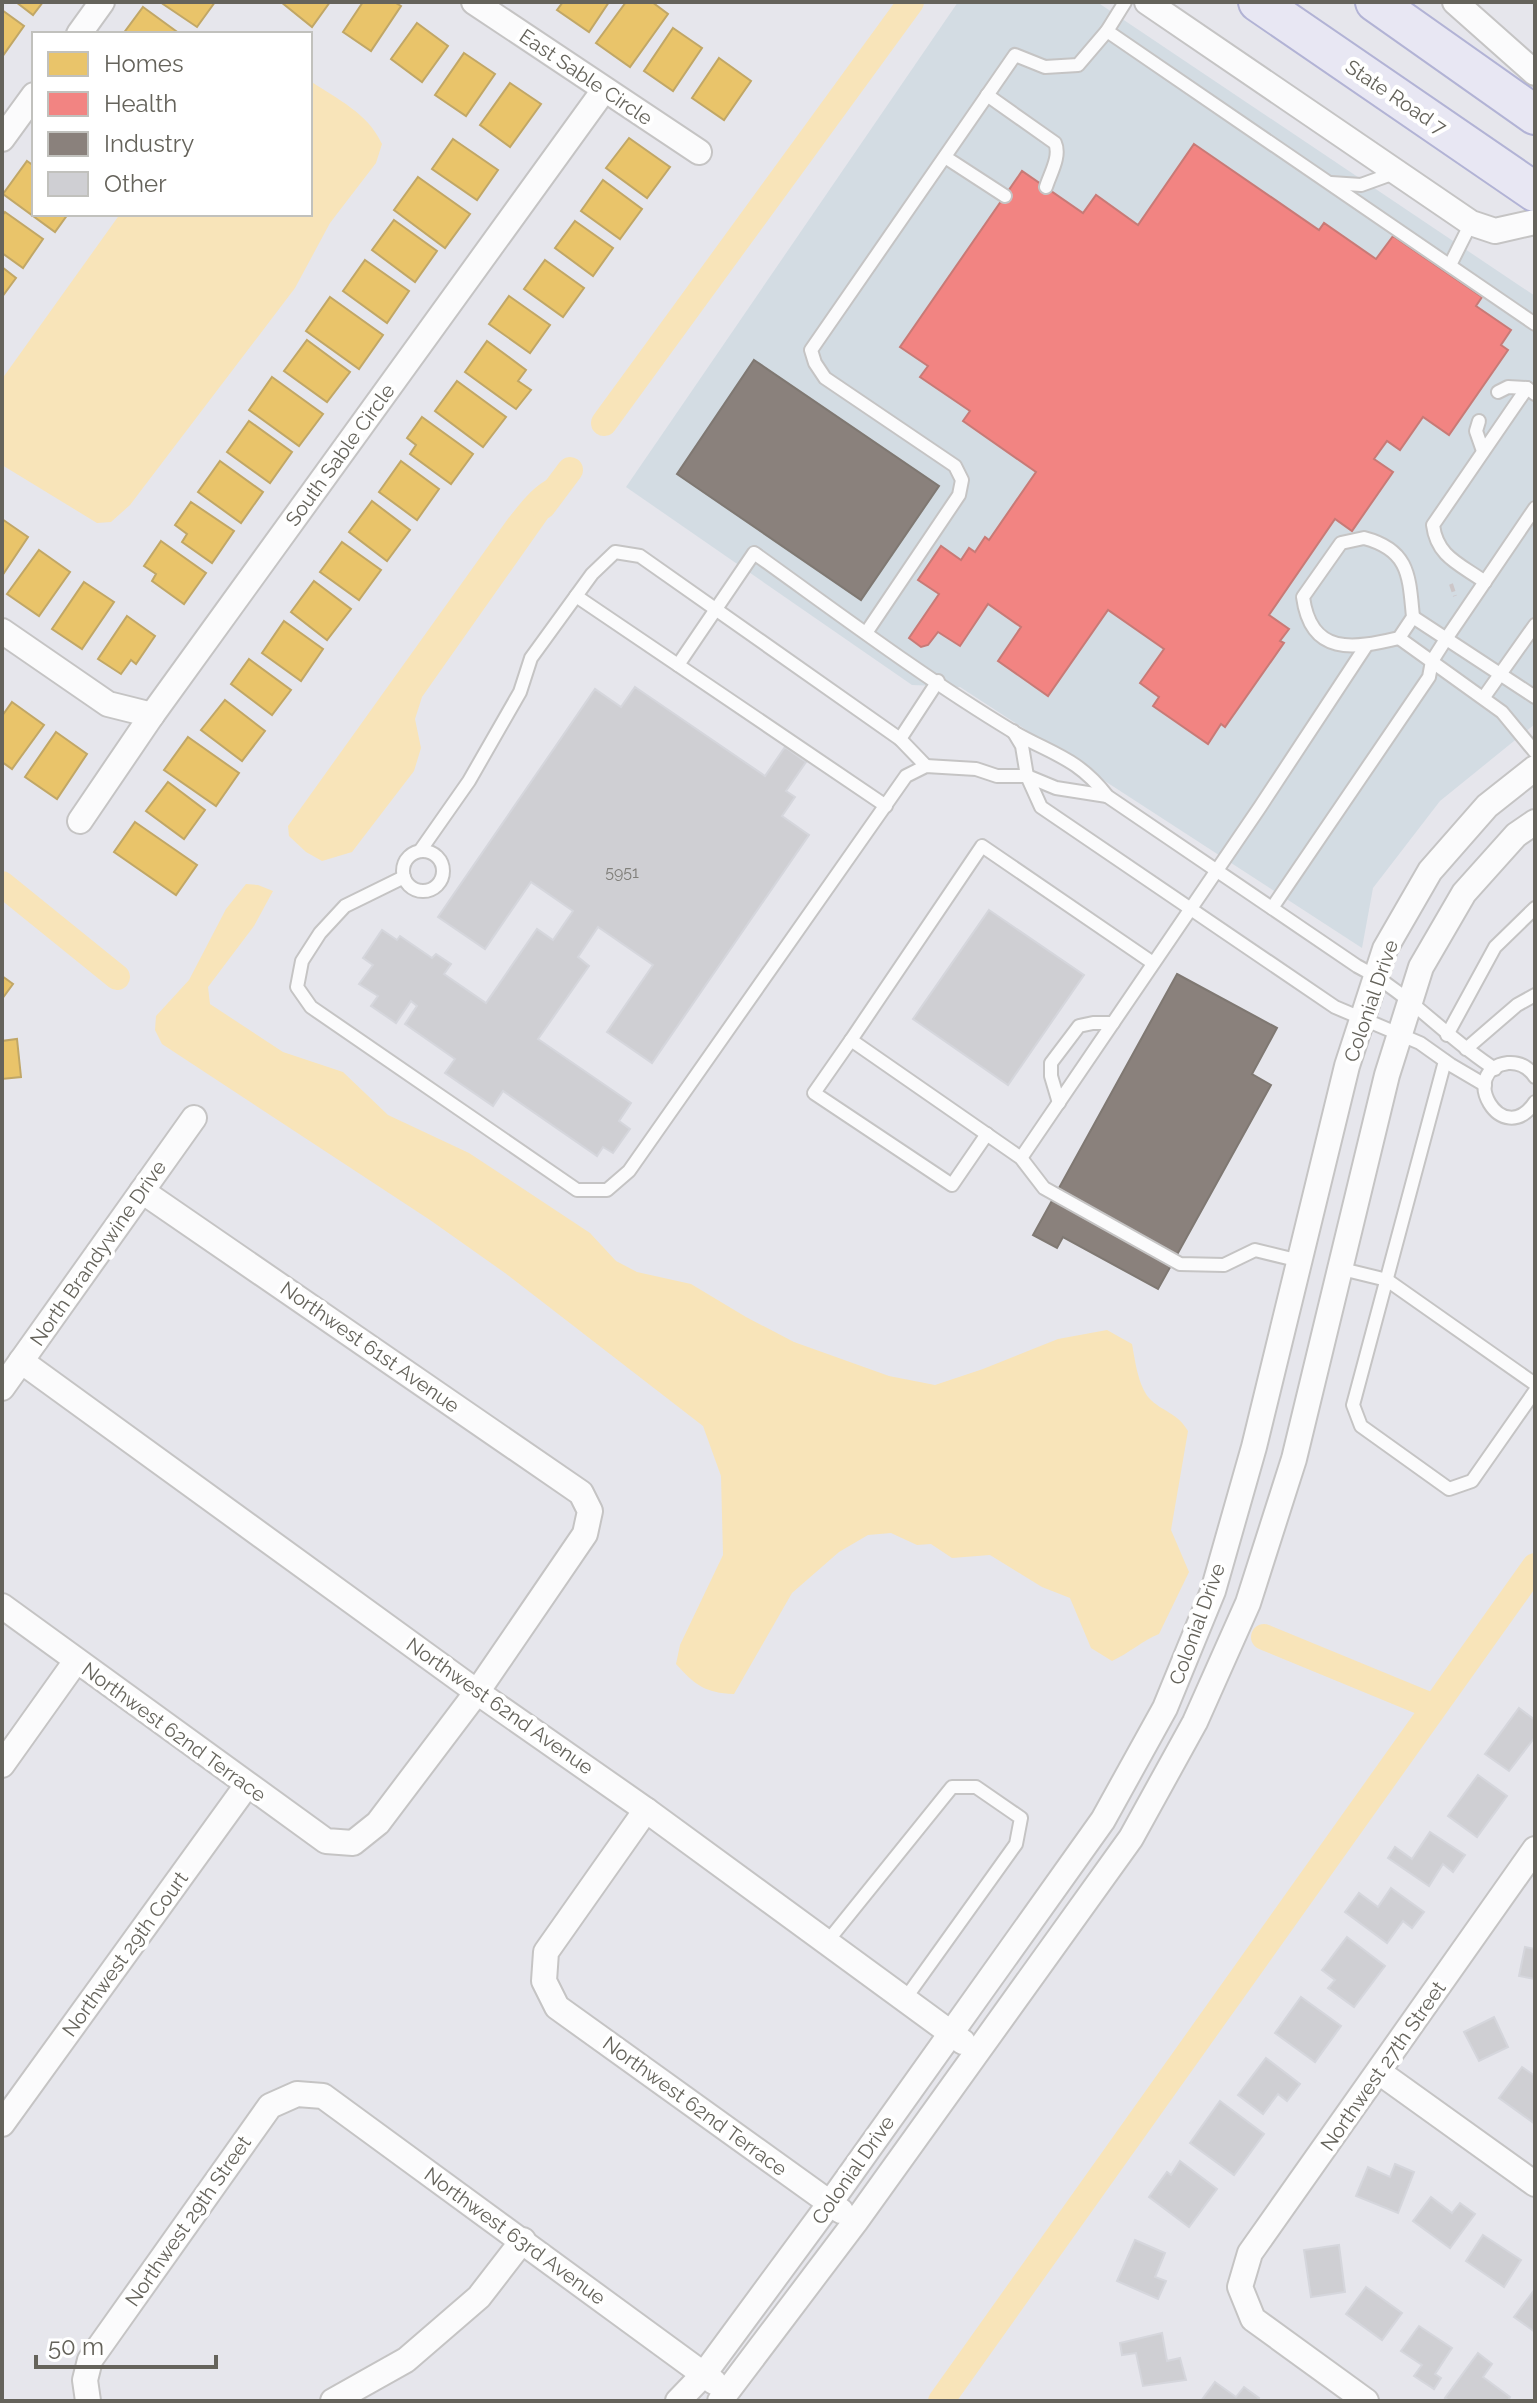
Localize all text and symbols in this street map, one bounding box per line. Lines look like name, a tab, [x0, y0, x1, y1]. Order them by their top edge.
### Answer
street label: East Sable Circle	[515, 24, 657, 130]
legend	[32, 32, 312, 216]
text: Homes	[104, 49, 184, 78]
street label: State Road 7	[1341, 54, 1451, 140]
text: Health	[104, 89, 177, 118]
text: Industry	[104, 129, 194, 158]
text: Other	[104, 169, 167, 198]
street label: South Sable Circle	[280, 379, 400, 531]
house number: 5951	[605, 863, 639, 882]
street label: Colonial Drive	[1339, 937, 1403, 1065]
street label: North Brandywine Drive	[25, 1156, 171, 1350]
street label: Northwest 61st Avenue	[276, 1276, 464, 1418]
street label: Colonial Drive	[1164, 1560, 1230, 1688]
street label: Northwest 62nd Avenue	[402, 1632, 598, 1780]
street label: Northwest 62nd Terrace	[77, 1657, 271, 1807]
street label: Northwest 29th Court	[57, 1867, 193, 2041]
street label: Northwest 27th Street	[1315, 1976, 1451, 2155]
street label: Northwest 62nd Terrace	[598, 2031, 792, 2181]
street label: Colonial Drive	[807, 2111, 900, 2229]
street label: Northwest 29th Street	[120, 2131, 256, 2311]
street label: Northwest 63rd Avenue	[420, 2162, 610, 2310]
scale bar	[36, 2319, 216, 2369]
text: 50 m	[48, 2332, 104, 2361]

